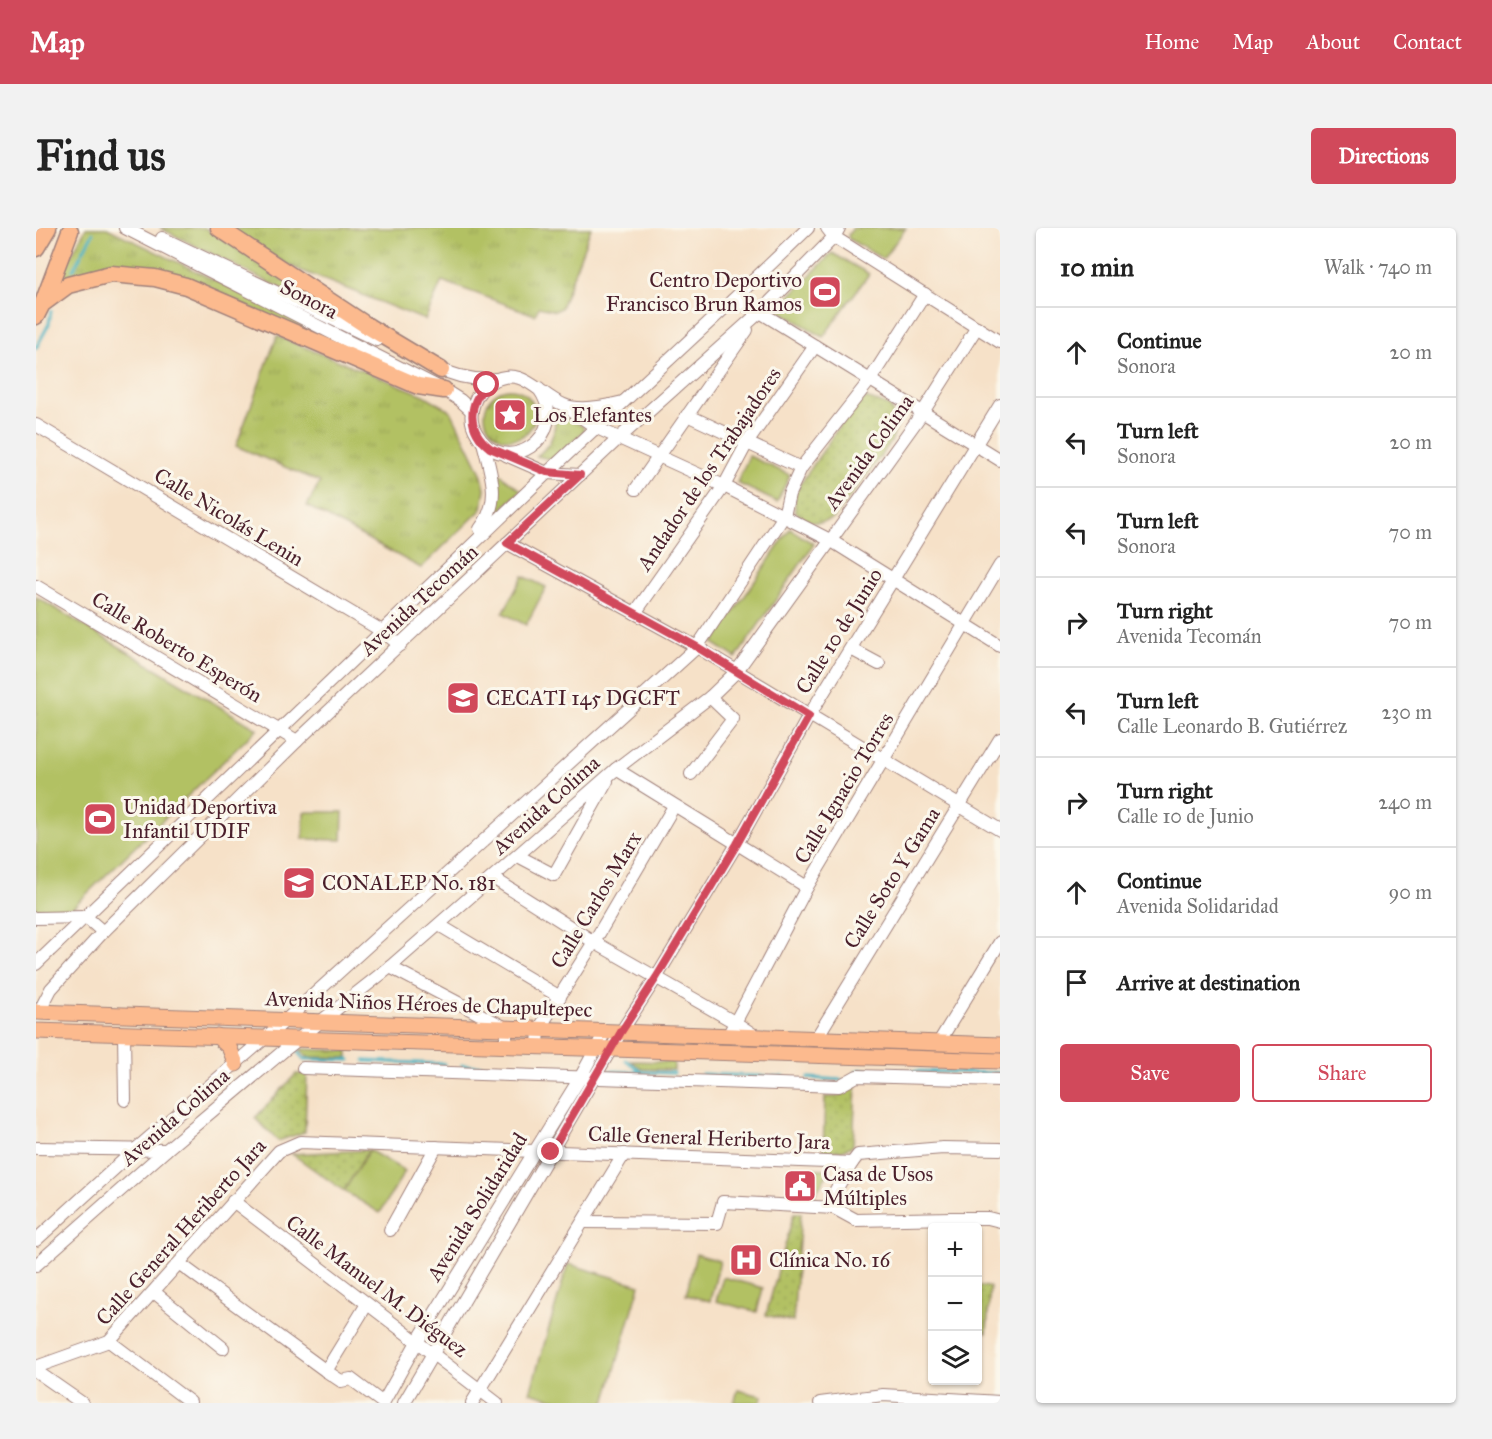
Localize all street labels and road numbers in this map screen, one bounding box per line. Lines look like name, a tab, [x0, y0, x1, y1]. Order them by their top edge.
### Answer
street label: Sonora	[276, 273, 342, 325]
street label: Andador de los Trabajadores	[631, 362, 787, 577]
street label: Avenida Colima	[818, 389, 920, 515]
street label: Calle Nicolás Lenin	[149, 462, 309, 572]
street label: Avenida Tecomán	[354, 539, 483, 662]
street label: Calle 10 de Junio	[790, 563, 888, 699]
street label: Calle Roberto Esperón	[87, 586, 267, 708]
street label: Calle Ignacio Torres	[789, 708, 899, 868]
street label: Avenida Colima	[486, 750, 605, 861]
street label: Calle Soto Y Gama	[838, 802, 946, 954]
street label: Calle Carlos Marx	[545, 826, 647, 973]
street label: Avenida Niños Héroes de Chapultepec	[264, 985, 593, 1023]
street label: Avenida Colima	[114, 1063, 235, 1172]
street label: Calle General Heriberto Jara	[587, 1121, 831, 1155]
street label: Avenida Solidaridad	[420, 1128, 533, 1287]
street label: Calle General Heriberto Jara	[90, 1133, 272, 1331]
street label: Calle Manuel M. Diéguez	[281, 1209, 473, 1363]

